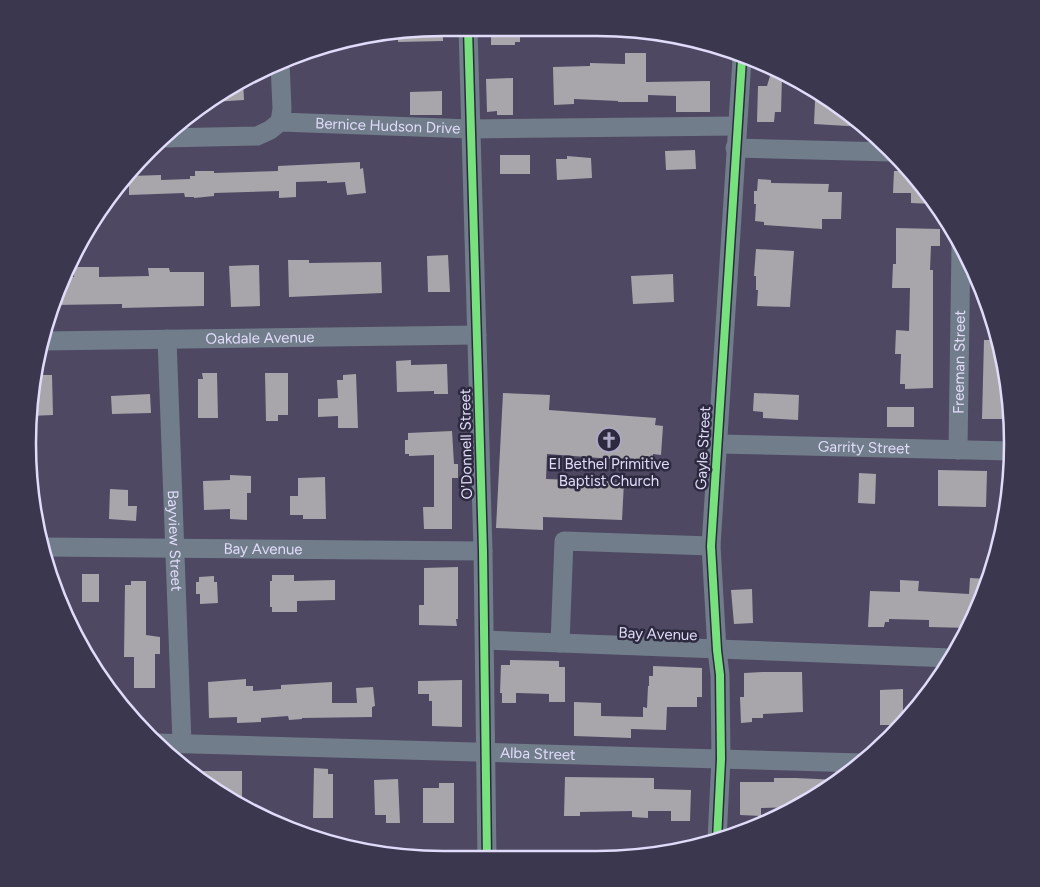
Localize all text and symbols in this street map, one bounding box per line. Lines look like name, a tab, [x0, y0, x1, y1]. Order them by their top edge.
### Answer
street label: Bernice Hudson Drive	[315, 114, 461, 138]
street label: Freeman Street	[950, 310, 969, 414]
street label: Oakdale Avenue	[205, 328, 315, 348]
street label: O'Donnell Street	[456, 388, 476, 500]
street label: Gayle Street	[692, 405, 714, 490]
church icon: El Bethel Primitive Baptist Church	[596, 427, 622, 453]
street label: Garrity Street	[818, 437, 911, 458]
place label: El Bethel Primitive Baptist Church	[549, 455, 669, 490]
street label: Bayview Street	[164, 490, 185, 592]
street label: Bay Avenue	[223, 540, 303, 558]
street label: Bay Avenue	[618, 624, 698, 644]
street label: Alba Street	[500, 744, 576, 764]

